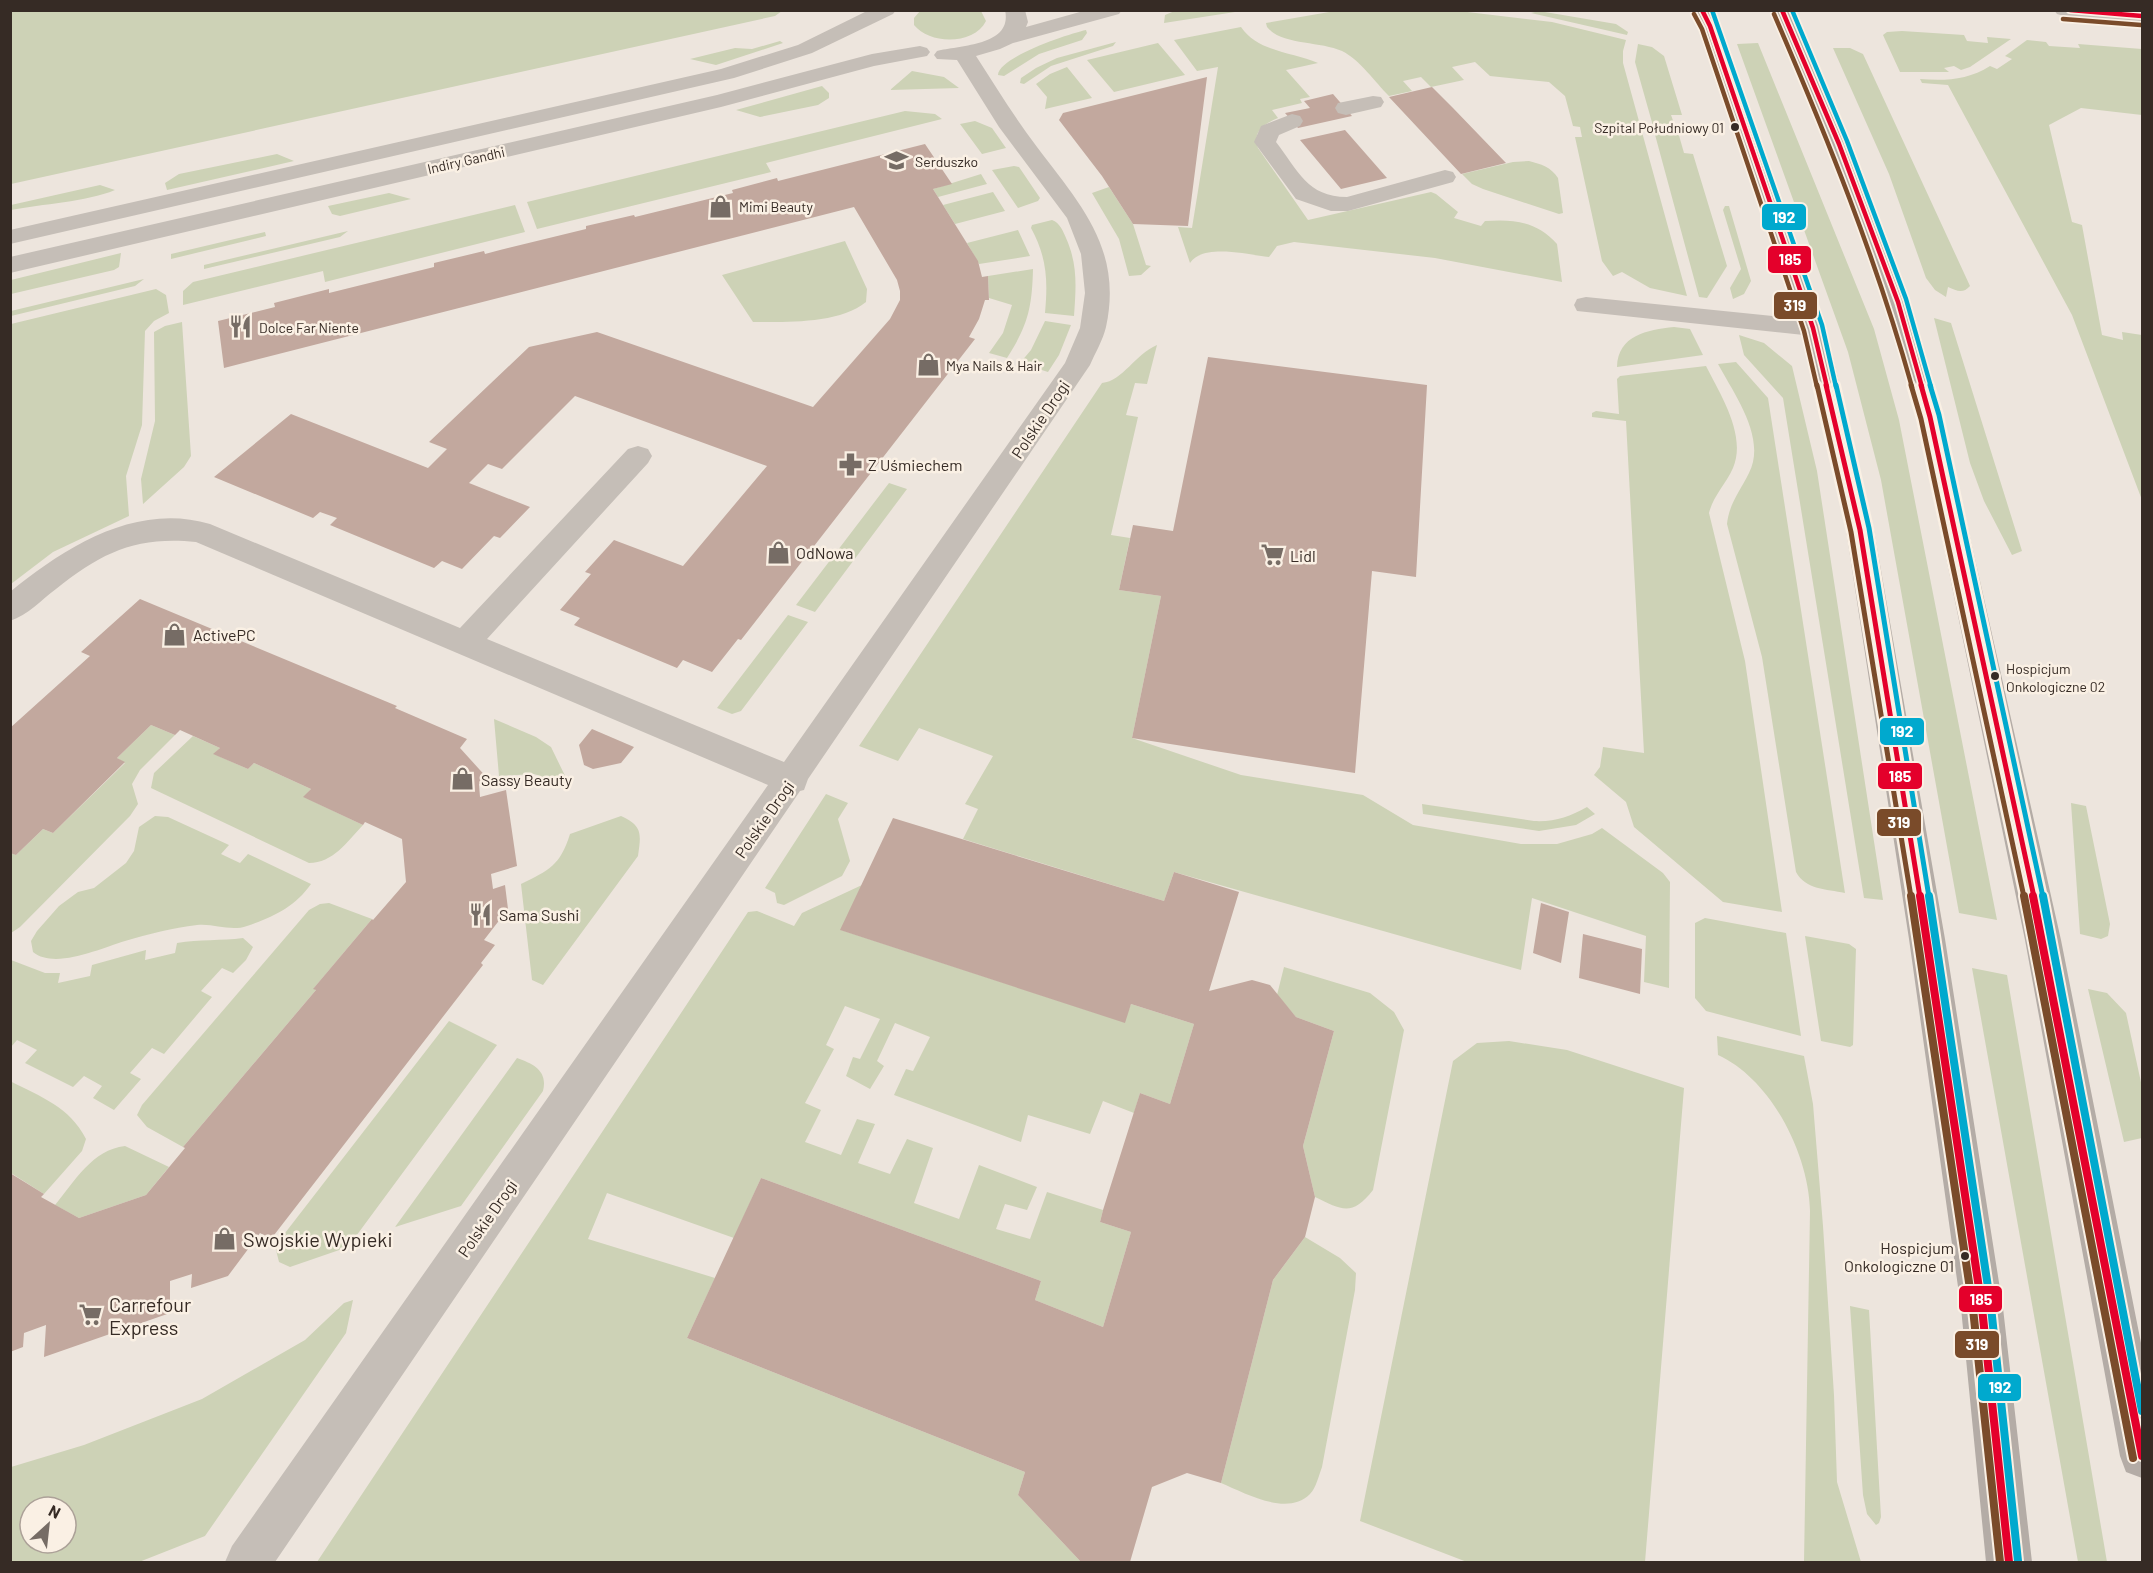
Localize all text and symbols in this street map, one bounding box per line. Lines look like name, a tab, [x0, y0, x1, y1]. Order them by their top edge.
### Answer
place label: Szpital Południowy 01	[1594, 119, 1724, 136]
marker: Szpital Południowy 01	[1729, 121, 1741, 133]
street label: Indiry Gandhi	[426, 143, 506, 177]
school or university icon: Serduszko	[884, 148, 910, 174]
place label: Serduszko	[915, 153, 978, 170]
shop icon: Mimi Beauty	[708, 193, 734, 219]
place label: Mimi Beauty	[739, 198, 813, 215]
line badge: 192	[1761, 203, 1807, 231]
text: 192	[1772, 207, 1796, 226]
line badge: 185	[1767, 245, 1812, 274]
text: 185	[1779, 249, 1802, 268]
line badge: 319	[1773, 291, 1818, 320]
text: 319	[1784, 295, 1806, 314]
restaurant icon: Dolce Far Niente	[228, 314, 254, 340]
place label: Dolce Far Niente	[259, 319, 359, 336]
shop icon: Mya Nails & Hair	[915, 352, 941, 378]
place label: Mya Nails & Hair	[946, 357, 1042, 374]
street label: Polskie Drogi	[1007, 376, 1073, 462]
pharmacy icon: Z Uśmiechem	[837, 451, 863, 477]
place label: Z Uśmiechem	[868, 455, 963, 474]
shop icon: OdNowa	[765, 539, 791, 565]
supermarket icon: Lidl	[1259, 542, 1285, 568]
place label: OdNowa	[796, 543, 853, 562]
place label: Lidl	[1290, 546, 1316, 565]
shop icon: ActivePC	[162, 621, 188, 647]
place label: ActivePC	[193, 625, 256, 644]
place label: Hospicjum Onkologiczne 02	[2006, 660, 2105, 695]
marker: Hospicjum Onkologiczne 02	[1989, 670, 2001, 682]
line badge: 192	[1879, 717, 1925, 746]
text: 192	[1890, 721, 1914, 740]
line badge: 185	[1877, 762, 1923, 790]
shop icon: Sassy Beauty	[450, 766, 476, 792]
text: 185	[1889, 766, 1912, 785]
place label: Sassy Beauty	[481, 770, 573, 789]
street label: Polskie Drogi	[730, 777, 798, 861]
line badge: 319	[1876, 808, 1922, 837]
text: 319	[1888, 812, 1910, 831]
restaurant icon: Sama Sushi	[468, 901, 494, 927]
place label: Sama Sushi	[499, 905, 579, 924]
street label: Polskie Drogi	[453, 1176, 521, 1260]
shop icon: Swojskie Wypieki	[212, 1226, 238, 1252]
place label: Swojskie Wypieki	[243, 1227, 392, 1251]
place label: Hospicjum Onkologiczne 01	[1844, 1238, 1954, 1275]
marker: Hospicjum Onkologiczne 01	[1959, 1250, 1971, 1262]
line badge: 185	[1958, 1285, 2003, 1313]
text: 185	[1970, 1289, 1993, 1308]
place label: Carrefour Express	[109, 1292, 191, 1339]
supermarket icon: Carrefour Express	[78, 1302, 104, 1328]
line badge: 319	[1954, 1330, 2000, 1359]
text: 319	[1966, 1334, 1988, 1353]
line badge: 192	[1977, 1373, 2022, 1402]
text: 192	[1988, 1377, 2012, 1396]
north arrow	[18, 1495, 78, 1555]
text: N	[46, 1500, 64, 1522]

